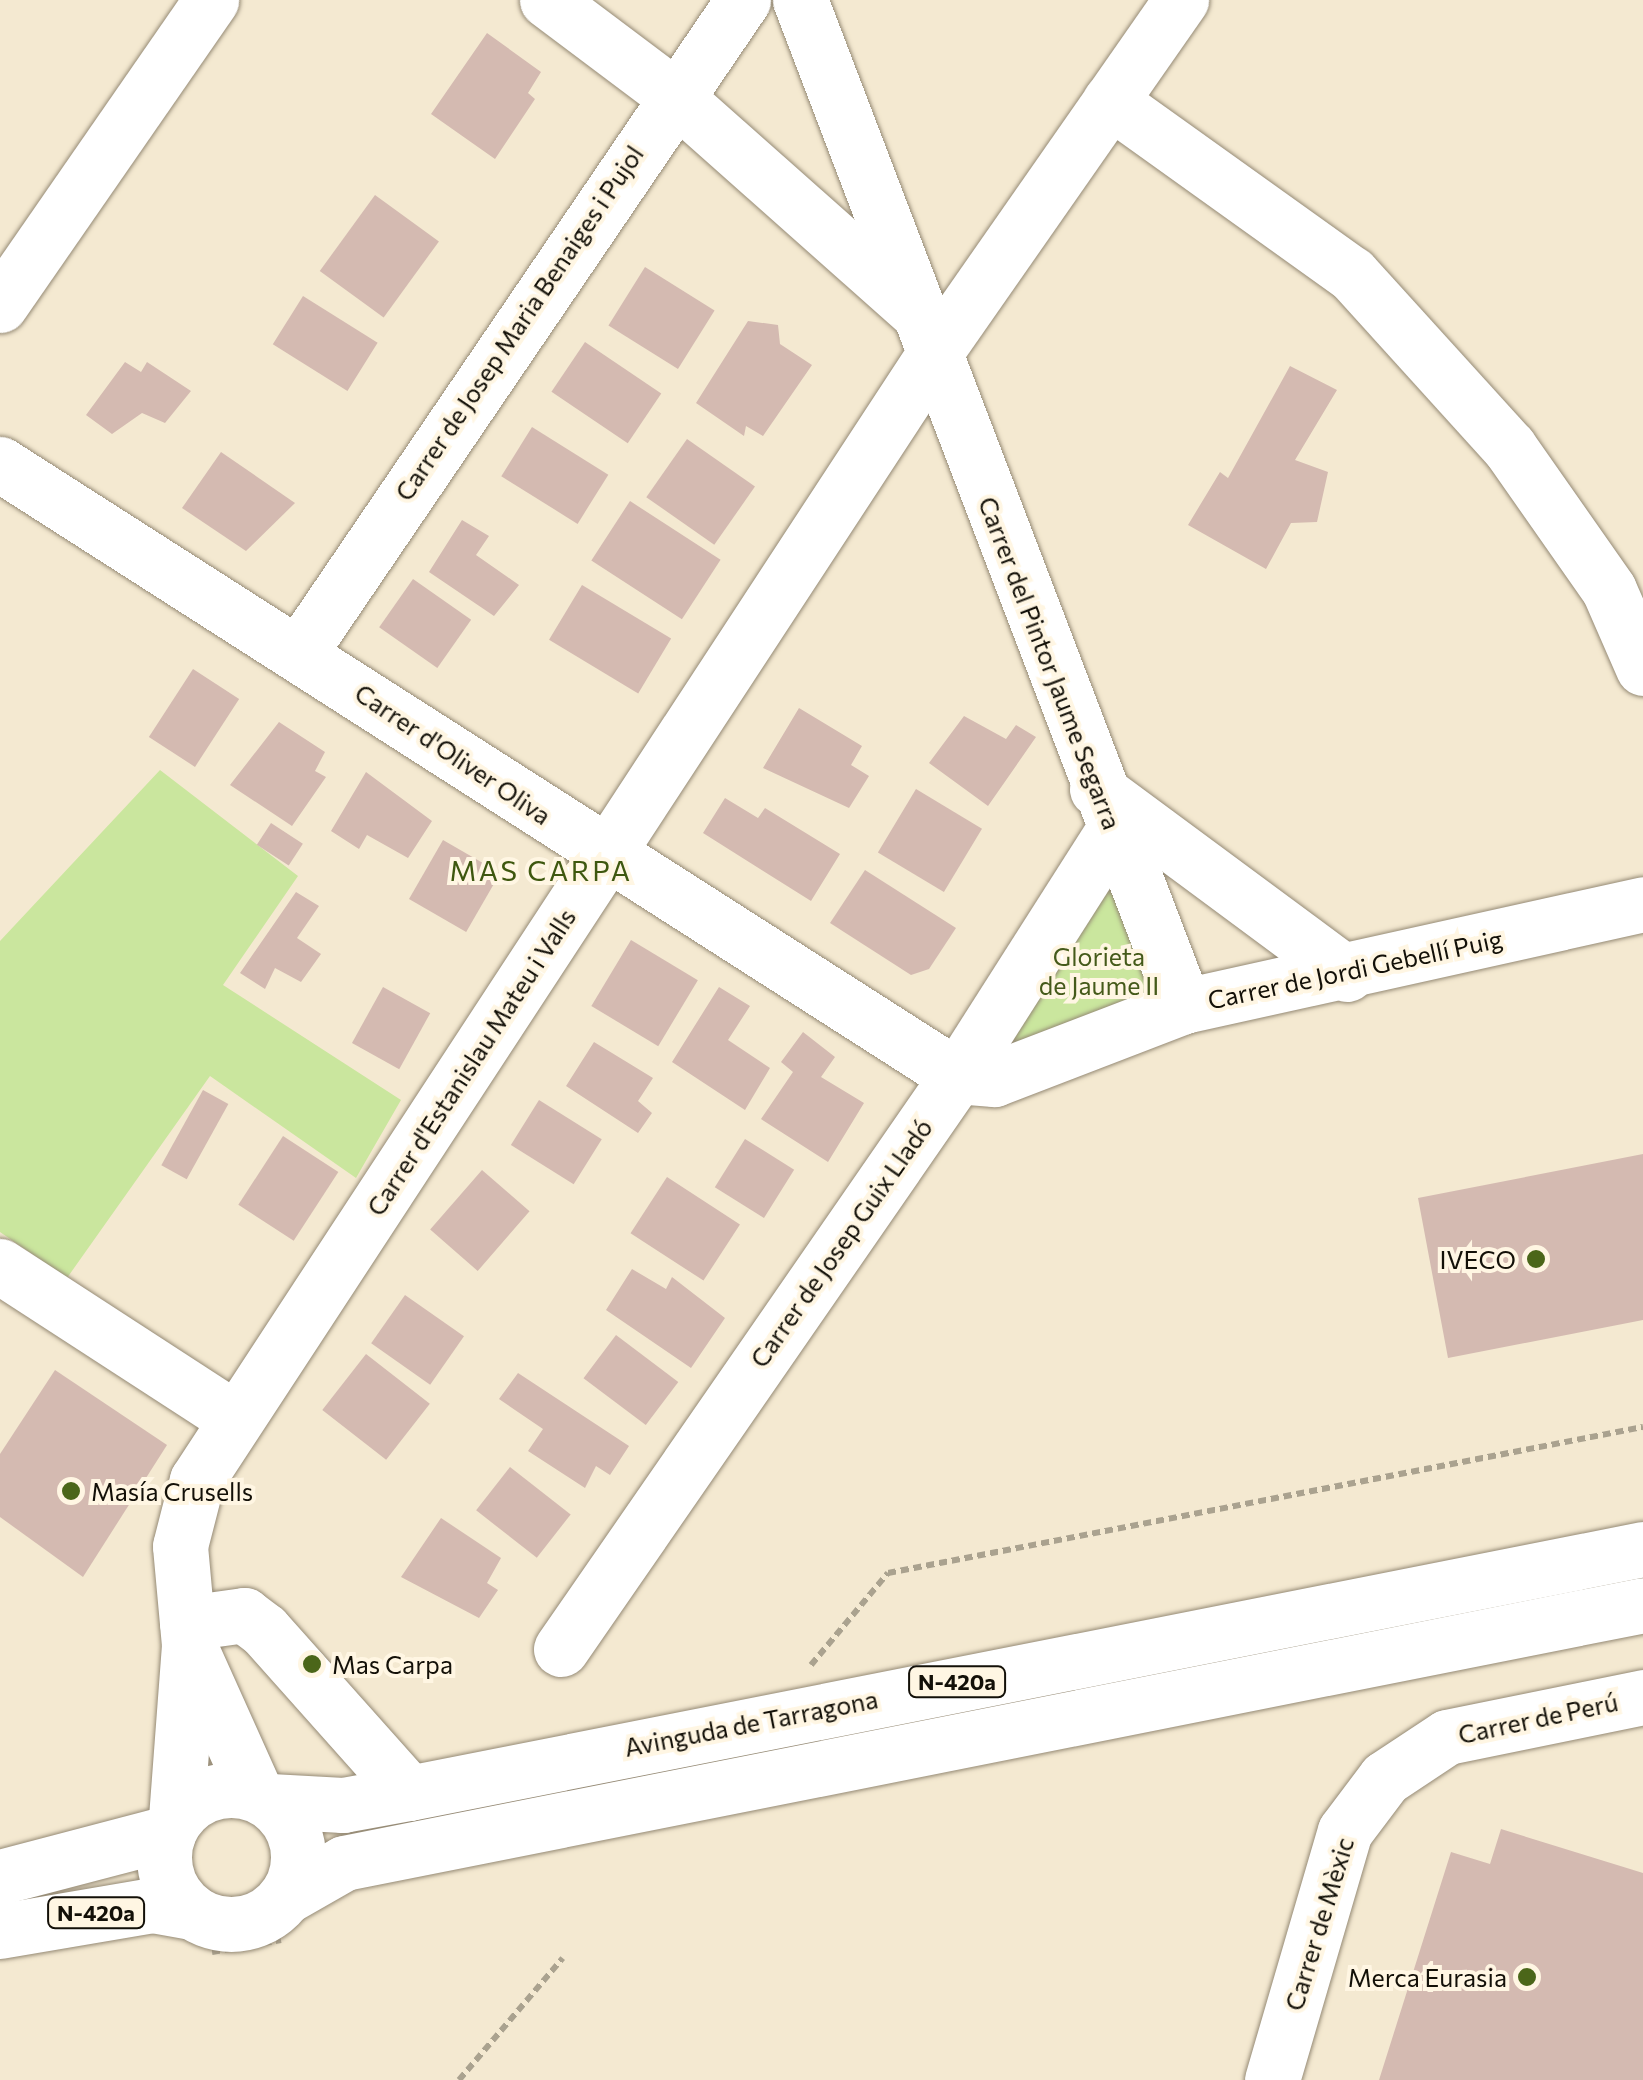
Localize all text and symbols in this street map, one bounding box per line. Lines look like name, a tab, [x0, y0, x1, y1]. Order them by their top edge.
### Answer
street label: Carrer de Josep Maria Benaiges i Pujol	[389, 140, 649, 506]
street label: Carrer del Pintor Jaume Segarra	[973, 492, 1127, 834]
street label: Carrer d'Oliver Oliva	[349, 677, 557, 831]
district label: MAS CARPA	[449, 853, 633, 887]
street label: Carrer d'Estanislau Mateu i Valls	[360, 903, 582, 1221]
street label: Carrer de Jordi Gebellí Puig	[1205, 923, 1505, 1015]
park label: Glorieta de Jaume II	[1039, 942, 1159, 1001]
street label: Carrer de Josep Guix Lladó	[744, 1113, 938, 1373]
place label: IVECO	[1439, 1244, 1516, 1274]
marker: IVECO	[1525, 1248, 1547, 1270]
place label: Masía Crusells	[91, 1476, 253, 1506]
marker: Masía Crusells	[60, 1480, 82, 1502]
place label: Mas Carpa	[332, 1649, 453, 1679]
marker: Mas Carpa	[301, 1653, 323, 1675]
road number: N-420a	[907, 1665, 1007, 1699]
street label: Avinguda de Tarragona	[622, 1684, 880, 1762]
street label: Carrer de Perú	[1455, 1686, 1621, 1750]
street label: Carrer de Mèxic	[1278, 1834, 1360, 2014]
road number: N-420a	[46, 1896, 146, 1930]
place label: Merca Eurasia	[1348, 1962, 1507, 1992]
marker: Merca Eurasia	[1516, 1966, 1538, 1988]

